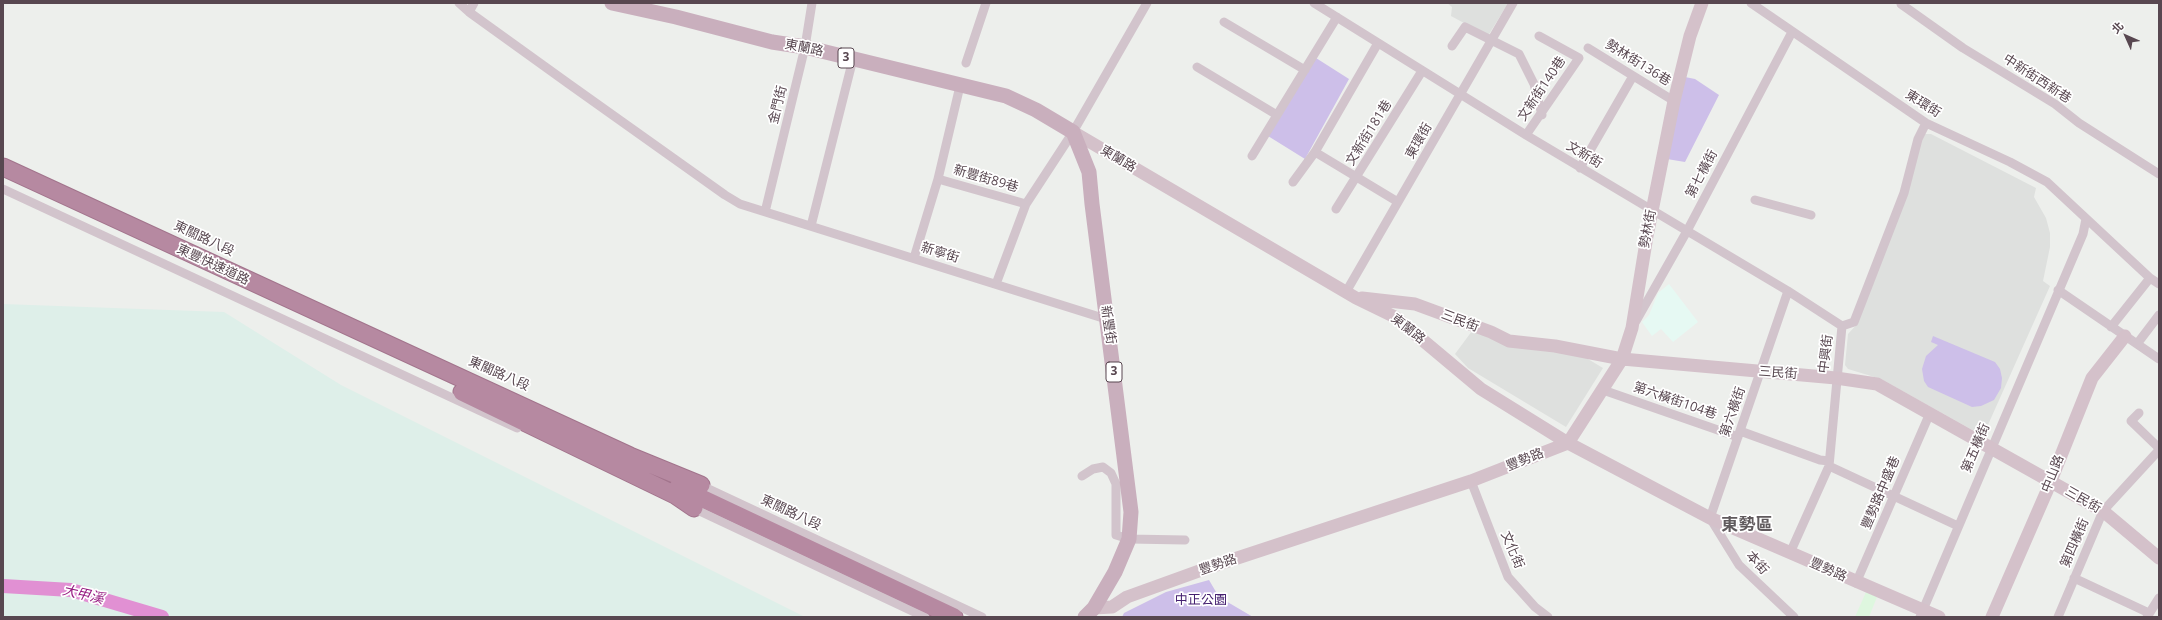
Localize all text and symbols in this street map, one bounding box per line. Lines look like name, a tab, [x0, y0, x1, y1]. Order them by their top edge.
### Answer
north arrow	[2106, 16, 2146, 56]
text: 北	[2108, 18, 2126, 36]
street label: 東蘭路	[783, 37, 825, 59]
street label: 勢林街136巷	[1602, 37, 1674, 89]
road number: 3	[838, 48, 854, 68]
street label: 中新街西新巷	[2000, 51, 2074, 107]
street label: 文新街140巷	[1515, 54, 1569, 124]
street label: 金門街	[766, 84, 790, 126]
street label: 東環街	[1902, 87, 1944, 121]
street label: 文新街181巷	[1343, 97, 1395, 169]
street label: 東環街	[1402, 120, 1436, 162]
street label: 文新街	[1563, 138, 1605, 172]
street label: 東蘭路	[1097, 142, 1139, 176]
street label: 第七橫街	[1683, 147, 1721, 201]
street label: 新豐街89巷	[952, 162, 1020, 196]
street label: 勢林街	[1637, 208, 1659, 250]
street label: 東關路八段	[171, 218, 237, 260]
street label: 新寧街	[919, 240, 961, 266]
street label: 東豐快速道路	[174, 241, 252, 289]
street label: 新豐街	[1097, 305, 1119, 345]
street label: 三民街	[1439, 307, 1481, 335]
street label: 東蘭路	[1388, 311, 1428, 347]
street label: 中興街	[1816, 334, 1836, 374]
street label: 東關路八段	[466, 354, 532, 394]
road number: 3	[1106, 362, 1122, 382]
street label: 三民街	[1758, 364, 1798, 382]
street label: 第六橫街104巷	[1631, 379, 1719, 423]
street label: 第六橫街	[1717, 385, 1749, 439]
street label: 第五橫街	[1959, 421, 1993, 475]
street label: 豐勢路	[1504, 445, 1546, 475]
street label: 中山路	[2038, 453, 2068, 495]
street label: 豐勢路中盛巷	[1859, 454, 1903, 532]
street label: 三民街	[2062, 483, 2104, 517]
street label: 東關路八段	[758, 492, 824, 534]
district label: 東勢區	[1722, 515, 1772, 535]
street label: 第四橫街	[2058, 516, 2092, 570]
street label: 文化街	[1497, 529, 1527, 571]
street label: 本街	[1743, 548, 1771, 578]
street label: 豐勢路	[1197, 551, 1239, 579]
street label: 豐勢路	[1807, 555, 1849, 585]
water label: 大甲溪	[61, 582, 105, 608]
park label: 中正公園	[1175, 592, 1227, 608]

